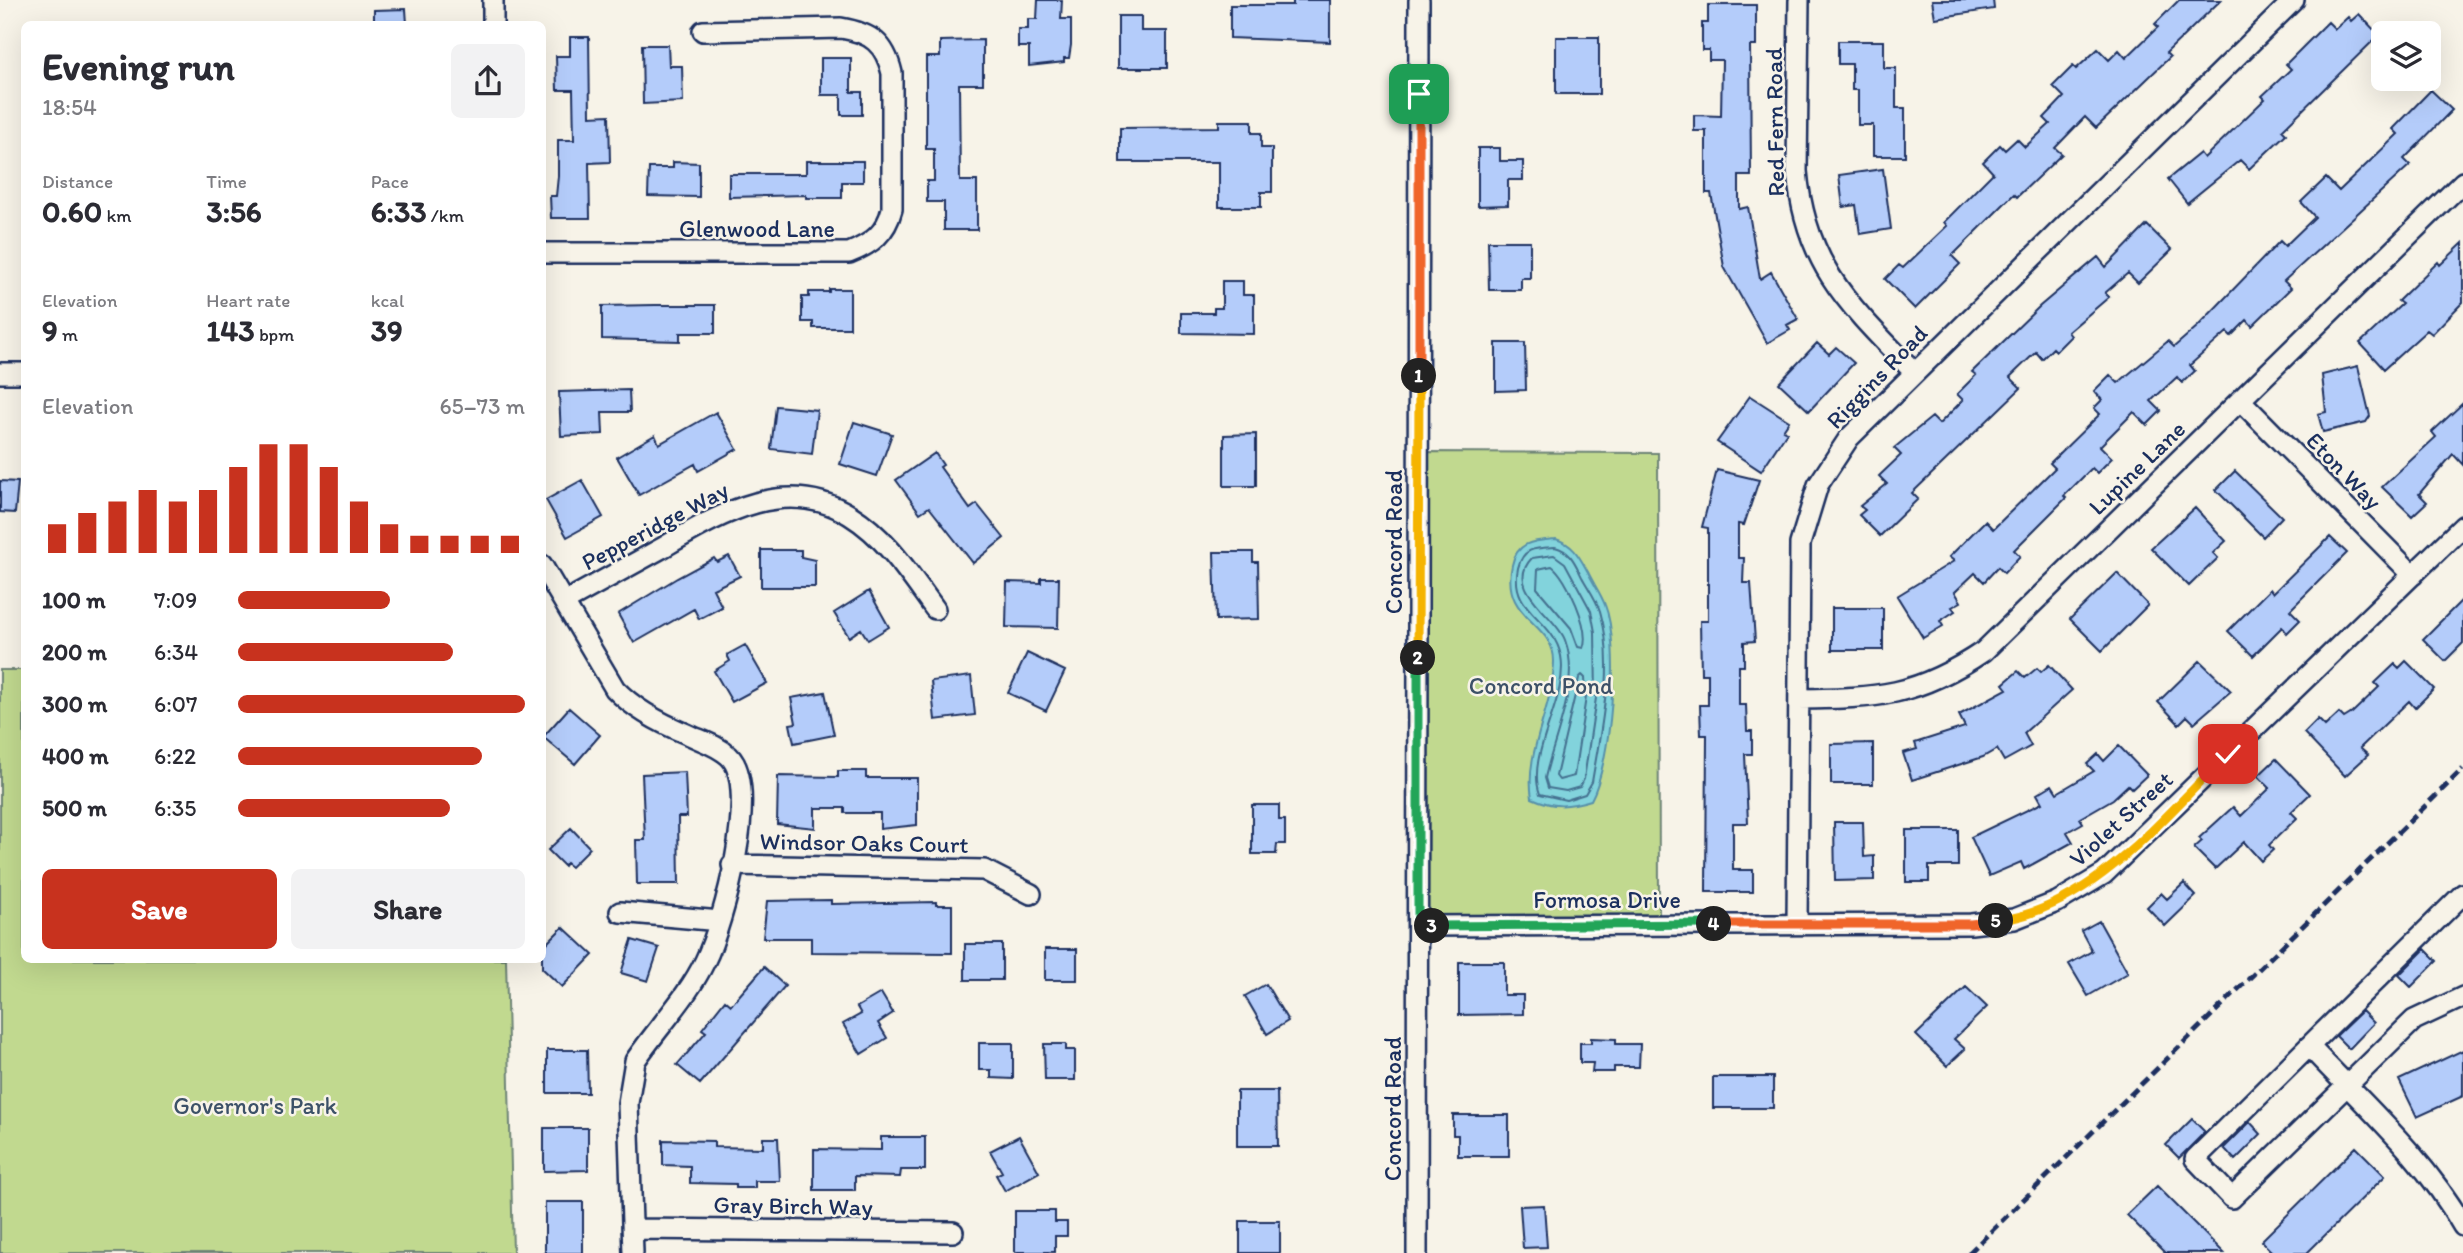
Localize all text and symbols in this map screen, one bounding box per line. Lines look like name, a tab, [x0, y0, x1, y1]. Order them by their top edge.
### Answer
map controls	[2371, 21, 2441, 91]
button: layers	[2371, 21, 2441, 91]
text: Evening run	[42, 44, 235, 90]
button: share	[451, 44, 525, 118]
street label: Red Fern Road	[1759, 47, 1790, 197]
pin	[1389, 64, 1449, 124]
icon: arrive	[1400, 75, 1438, 113]
text: 18:54	[42, 93, 97, 121]
text: Distance	[42, 170, 113, 193]
text: Time	[206, 170, 247, 193]
text: Pace	[371, 170, 409, 193]
text: 0.60	[42, 193, 102, 230]
text: 3:56	[206, 193, 262, 230]
text: 6:33	[371, 193, 427, 230]
text: km	[102, 204, 132, 227]
text: /km	[427, 204, 464, 227]
street label: Glenwood Lane	[679, 214, 835, 243]
text: Elevation	[42, 289, 118, 312]
text: Heart rate	[206, 289, 290, 312]
text: kcal	[371, 289, 404, 312]
text: 9	[42, 312, 58, 349]
text: 143	[206, 312, 255, 349]
text: 39	[371, 312, 403, 349]
street label: Riggins Road	[1820, 319, 1933, 435]
text: m	[58, 323, 78, 346]
text: bpm	[255, 323, 294, 346]
pin: 1	[1402, 358, 1436, 394]
text: 1	[1414, 364, 1423, 387]
text: Elevation	[42, 392, 133, 420]
text: 65–73 m	[439, 392, 525, 420]
street label: Lupine Lane	[2082, 414, 2191, 521]
street label: Eton Way	[2300, 426, 2389, 516]
street label: Concord Road	[1379, 470, 1408, 614]
street label: Pepperidge Way	[576, 474, 734, 576]
text: 100 m	[42, 586, 106, 614]
text: 7:09	[154, 586, 197, 614]
text: 200 m	[42, 638, 107, 666]
text: 6:34	[154, 638, 198, 666]
pin: 2	[1400, 640, 1436, 676]
text: 2	[1413, 646, 1423, 669]
park label: Concord Pond	[1469, 671, 1613, 700]
text: 300 m	[42, 690, 107, 718]
text: 6:07	[154, 690, 197, 718]
pin	[2198, 724, 2258, 784]
icon: check	[2209, 735, 2247, 773]
text: 400 m	[42, 742, 109, 770]
text: 6:22	[154, 742, 196, 770]
street label: Violet Street	[2063, 765, 2178, 873]
text: 500 m	[42, 794, 107, 822]
text: 6:35	[154, 794, 196, 822]
street label: Windsor Oaks Court	[759, 826, 969, 859]
button: Save	[42, 869, 277, 949]
button: Share	[291, 869, 525, 949]
street label: Formosa Drive	[1533, 885, 1681, 914]
pin: 5	[1979, 904, 2014, 939]
pin: 4	[1696, 906, 1732, 942]
pin: 3	[1414, 908, 1450, 944]
text: 5	[1991, 909, 2000, 932]
text: 4	[1708, 912, 1719, 935]
text: 3	[1426, 914, 1437, 937]
street label: Concord Road	[1378, 1037, 1407, 1181]
park label: Governor's Park	[173, 1091, 337, 1120]
street label: Gray Birch Way	[713, 1190, 874, 1221]

